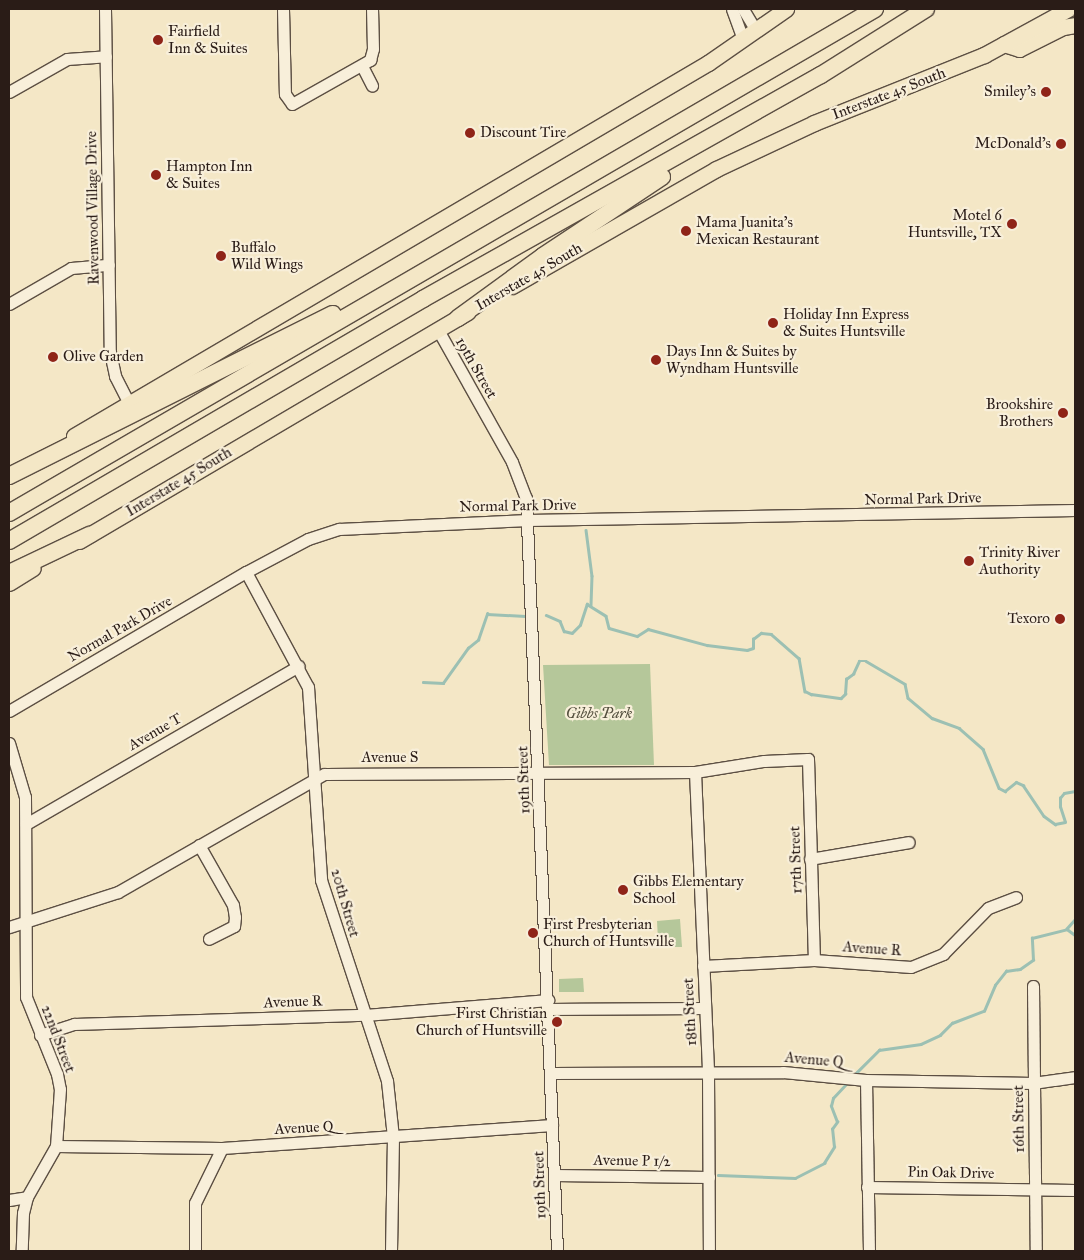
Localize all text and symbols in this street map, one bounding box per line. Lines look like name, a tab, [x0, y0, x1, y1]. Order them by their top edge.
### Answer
place label: Fairfield Inn & Suites	[168, 22, 248, 57]
marker: Fairfield Inn & Suites	[152, 34, 164, 46]
street label: Interstate 45 South	[830, 64, 948, 124]
place label: Smiley's	[984, 83, 1036, 101]
marker: Smiley's	[1040, 86, 1052, 98]
place label: Discount Tire	[480, 124, 566, 142]
marker: Discount Tire	[464, 127, 476, 139]
street label: Ravenwood Village Drive	[83, 131, 103, 285]
place label: McDonald's	[975, 135, 1051, 153]
marker: McDonald's	[1055, 138, 1067, 150]
place label: Hampton Inn & Suites	[166, 157, 252, 192]
marker: Hampton Inn & Suites	[150, 169, 162, 181]
place label: Motel 6 Huntsville, TX	[908, 206, 1002, 241]
place label: Mama Juanita's Mexican Restaurant	[696, 213, 819, 248]
marker: Motel 6 Huntsville, TX	[1006, 218, 1018, 230]
marker: Mama Juanita's Mexican Restaurant	[680, 225, 692, 237]
place label: Buffalo Wild Wings	[231, 238, 303, 273]
street label: Interstate 45 South	[473, 239, 585, 315]
marker: Buffalo Wild Wings	[215, 250, 227, 262]
place label: Holiday Inn Express & Suites Huntsville	[783, 305, 909, 340]
marker: Holiday Inn Express & Suites Huntsville	[767, 317, 779, 329]
street label: 19th Street	[451, 334, 501, 402]
place label: Days Inn & Suites by Wyndham Huntsville	[666, 342, 799, 377]
place label: Olive Garden	[63, 348, 144, 366]
marker: Olive Garden	[47, 351, 59, 363]
marker: Days Inn & Suites by Wyndham Huntsville	[650, 354, 662, 366]
place label: Brookshire Brothers	[986, 395, 1053, 430]
marker: Brookshire Brothers	[1057, 407, 1069, 419]
street label: Interstate 45 South	[123, 443, 235, 521]
street label: Normal Park Drive	[864, 489, 982, 509]
street label: Normal Park Drive	[459, 496, 577, 516]
place label: Trinity River Authority	[979, 543, 1060, 578]
marker: Trinity River Authority	[963, 555, 975, 567]
street label: Normal Park Drive	[65, 592, 175, 666]
place label: Texoro	[1007, 610, 1050, 628]
marker: Texoro	[1054, 613, 1066, 625]
park label: Gibbs Park	[566, 705, 632, 723]
street label: Avenue T	[125, 710, 185, 754]
street label: 19th Street	[514, 746, 534, 814]
street label: Avenue S	[362, 749, 418, 767]
street label: 17th Street	[786, 826, 806, 894]
street label: 20th Street	[327, 867, 363, 939]
place label: Gibbs Elementary School	[633, 872, 743, 907]
marker: Gibbs Elementary School	[617, 884, 629, 896]
place label: First Presbyterian Church of Huntsville	[543, 915, 674, 950]
marker: First Presbyterian Church of Huntsville	[527, 927, 539, 939]
street label: Avenue R	[842, 938, 902, 960]
street label: 18th Street	[679, 978, 701, 1046]
street label: Avenue R	[263, 992, 323, 1012]
street label: 22nd Street	[37, 1003, 79, 1075]
place label: First Christian Church of Huntsville	[416, 1004, 547, 1039]
marker: First Christian Church of Huntsville	[551, 1016, 563, 1028]
street label: Avenue Q	[784, 1048, 844, 1072]
street label: 16th Street	[1009, 1085, 1029, 1153]
street label: Avenue Q	[274, 1117, 334, 1139]
street label: 19th Street	[530, 1151, 550, 1219]
street label: Avenue P 1/2	[593, 1151, 671, 1171]
street label: Pin Oak Drive	[908, 1163, 994, 1183]

